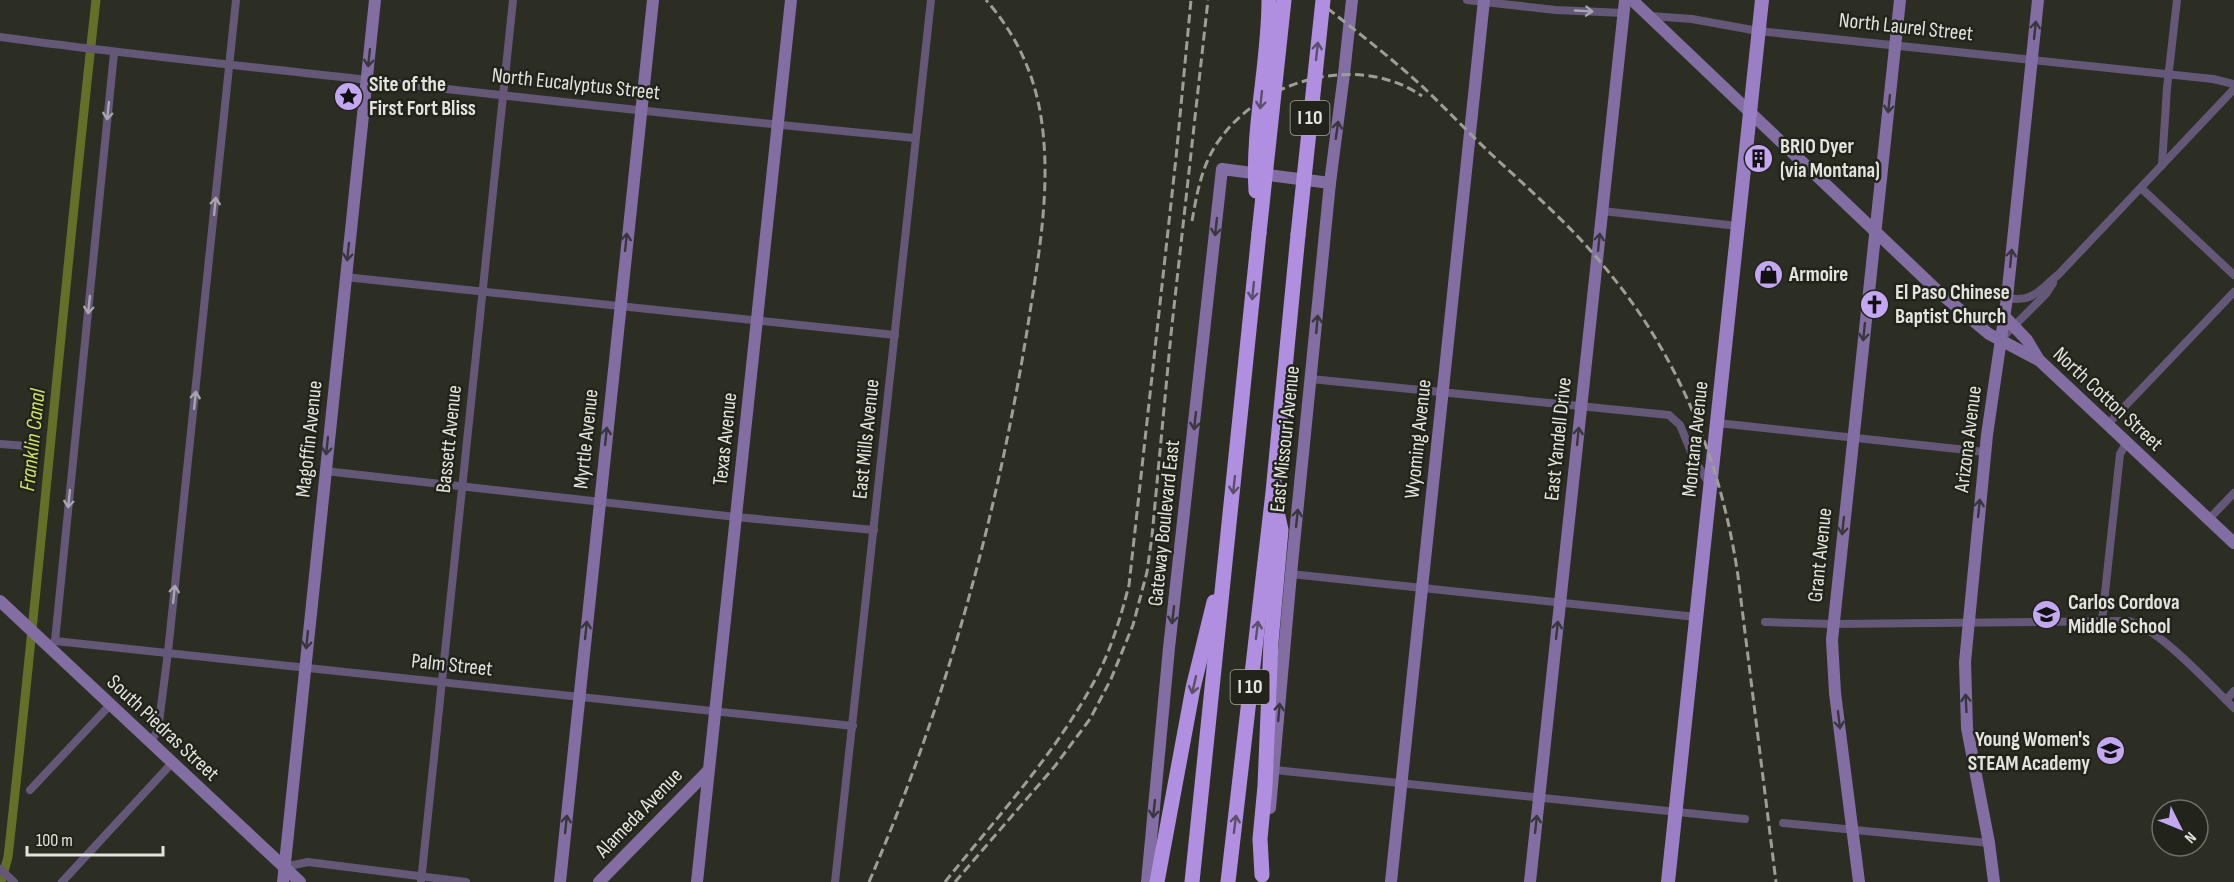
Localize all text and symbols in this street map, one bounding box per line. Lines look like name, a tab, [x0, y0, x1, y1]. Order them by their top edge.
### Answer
one-way arrow	[1574, 6, 1594, 17]
street label: North Laurel Street	[1838, 8, 1974, 46]
one-way arrow	[2030, 21, 2041, 40]
one-way arrow	[1312, 42, 1323, 62]
one-way arrow	[363, 48, 374, 68]
street label: North Eucalyptus Street	[491, 63, 661, 105]
place label: Site of the First Fort Bliss	[369, 72, 476, 121]
place icon: Site of the First Fort Bliss	[332, 80, 364, 112]
one-way arrow	[1255, 90, 1266, 110]
one-way arrow	[1883, 94, 1894, 113]
one-way arrow	[102, 100, 113, 120]
road number: I 10	[1290, 101, 1330, 135]
one-way arrow	[1331, 121, 1342, 140]
place label: BRIO Dyer (via Montana)	[1780, 134, 1880, 183]
building icon: BRIO Dyer (via Montana)	[1743, 142, 1775, 174]
one-way arrow	[210, 197, 221, 217]
one-way arrow	[1210, 217, 1221, 237]
one-way arrow	[621, 232, 632, 252]
one-way arrow	[1594, 233, 1605, 253]
one-way arrow	[342, 242, 353, 262]
one-way arrow	[2006, 249, 2017, 269]
shop icon: Armoire	[1752, 258, 1784, 290]
place label: Armoire	[1788, 262, 1848, 287]
place label: El Paso Chinese Baptist Church	[1895, 280, 2010, 329]
one-way arrow	[1247, 281, 1258, 301]
church icon: El Paso Chinese Baptist Church	[1858, 288, 1890, 320]
one-way arrow	[83, 294, 94, 314]
one-way arrow	[1312, 315, 1323, 334]
one-way arrow	[1858, 322, 1869, 341]
street label: North Cotton Street	[2048, 342, 2168, 456]
street label: East Missouri Avenue	[1265, 365, 1305, 513]
street label: East Yandell Drive	[1539, 376, 1577, 502]
street label: East Mills Avenue	[847, 378, 885, 500]
street label: Wyoming Avenue	[1399, 378, 1437, 500]
street label: Magoffin Avenue	[290, 379, 328, 499]
street label: Montana Avenue	[1676, 380, 1714, 498]
street label: Bassett Avenue	[431, 384, 467, 494]
street label: Arizona Avenue	[1949, 384, 1987, 495]
water label: Franklin Canal	[14, 387, 52, 492]
street label: Myrtle Avenue	[568, 388, 604, 490]
one-way arrow	[190, 391, 201, 411]
street label: Texas Avenue	[708, 391, 742, 487]
one-way arrow	[1189, 411, 1200, 431]
one-way arrow	[601, 426, 612, 446]
one-way arrow	[1573, 427, 1584, 447]
one-way arrow	[321, 436, 332, 455]
street label: Gateway Boulevard East	[1143, 439, 1185, 607]
one-way arrow	[1228, 475, 1239, 495]
one-way arrow	[63, 488, 74, 508]
one-way arrow	[1974, 499, 1985, 519]
street label: Grant Avenue	[1803, 507, 1837, 603]
one-way arrow	[1292, 509, 1303, 528]
one-way arrow	[1837, 515, 1848, 535]
one-way arrow	[169, 585, 180, 605]
place label: Carlos Cordova Middle School	[2068, 590, 2180, 639]
school or university icon: Carlos Cordova Middle School	[2031, 598, 2063, 630]
one-way arrow	[1167, 604, 1178, 624]
one-way arrow	[581, 620, 592, 640]
one-way arrow	[1551, 620, 1562, 640]
one-way arrow	[1252, 621, 1263, 641]
one-way arrow	[301, 629, 312, 649]
street label: Palm Street	[410, 648, 494, 682]
street label: South Piedras Street	[102, 670, 224, 786]
road number: I 10	[1230, 670, 1270, 704]
one-way arrow	[1187, 675, 1199, 694]
one-way arrow	[1960, 693, 1971, 713]
one-way arrow	[1274, 703, 1285, 723]
one-way arrow	[1833, 710, 1844, 729]
place label: Young Women's STEAM Academy	[1968, 727, 2090, 776]
school or university icon: Young Women's STEAM Academy	[2095, 735, 2127, 767]
street label: Alameda Avenue	[589, 763, 688, 864]
one-way arrow	[1148, 798, 1159, 818]
north arrow	[2150, 798, 2210, 858]
one-way arrow	[561, 814, 572, 834]
one-way arrow	[1229, 814, 1240, 834]
one-way arrow	[1531, 814, 1542, 834]
scale bar	[27, 819, 164, 857]
text: N	[2180, 828, 2200, 847]
text: 100 m	[36, 830, 73, 851]

